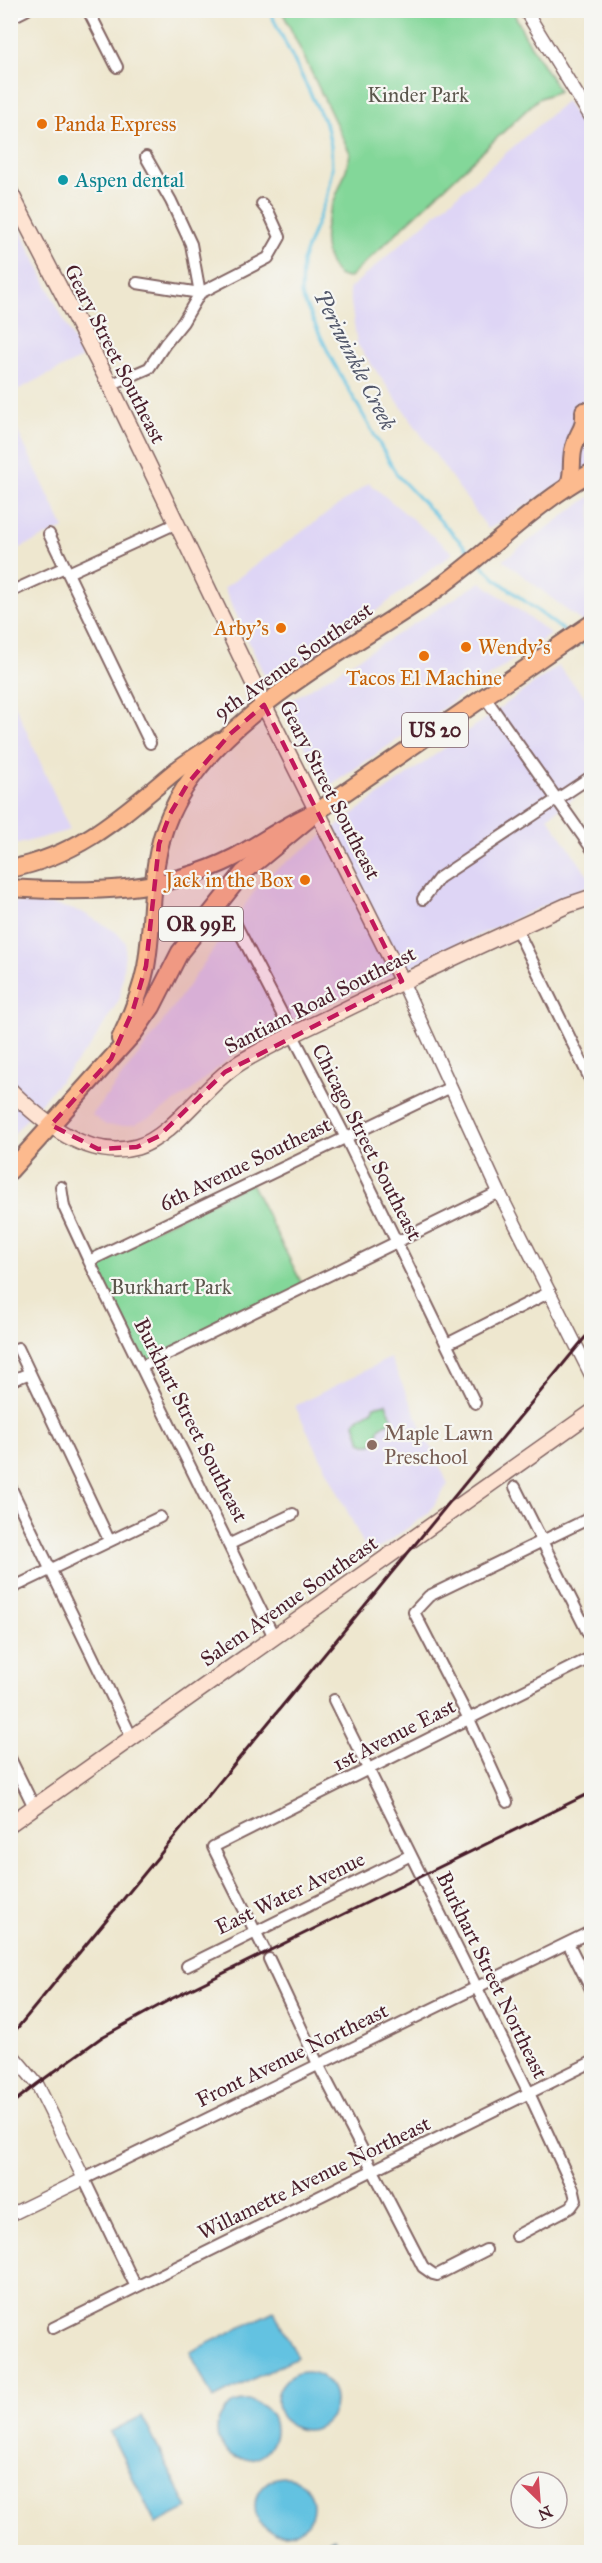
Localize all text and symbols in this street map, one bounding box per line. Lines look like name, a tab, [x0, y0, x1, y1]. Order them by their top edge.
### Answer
park label: Kinder Park	[367, 82, 469, 108]
place label: Panda Express	[54, 111, 176, 137]
marker: Panda Express	[35, 117, 49, 131]
place label: Aspen dental	[74, 167, 185, 193]
marker: Aspen dental	[56, 173, 70, 187]
street label: Geary Street Southeast	[59, 260, 172, 448]
water label: Periwinkle Creek	[308, 285, 402, 435]
street label: 9th Avenue Southeast	[208, 596, 378, 726]
place label: Arby's	[213, 615, 269, 641]
marker: Arby's	[274, 621, 288, 635]
place label: Wendy's	[478, 634, 551, 660]
marker: Wendy's	[459, 640, 473, 654]
marker: Tacos El Machine	[417, 649, 431, 663]
place label: Tacos El Machine	[346, 665, 502, 691]
street label: Geary Street Southeast	[274, 696, 387, 884]
road number: US 20	[402, 713, 468, 747]
place label: Jack in the Box	[163, 867, 294, 893]
marker: Jack in the Box	[298, 873, 312, 887]
road number: OR 99E	[159, 907, 243, 941]
street label: Santiam Road Southeast	[220, 940, 421, 1060]
street label: Chicago Street Southeast	[306, 1039, 428, 1245]
street label: 6th Avenue Southeast	[155, 1111, 336, 1217]
park label: Burkhart Park	[111, 1274, 232, 1300]
street label: Burkhart Street Southeast	[128, 1314, 254, 1527]
place label: Maple Lawn Preschool	[384, 1420, 493, 1470]
marker: Maple Lawn Preschool	[365, 1438, 379, 1452]
street label: Salem Avenue Southeast	[195, 1530, 383, 1672]
street label: 1st Avenue East	[328, 1693, 460, 1777]
street label: East Water Avenue	[211, 1845, 369, 1940]
street label: Burkhart Street Northeast	[430, 1867, 554, 2083]
street label: Front Avenue Northeast	[192, 1997, 393, 2113]
street label: Willamette Avenue Northeast	[193, 2110, 435, 2246]
north arrow	[509, 2470, 569, 2530]
text: N	[535, 2502, 555, 2525]

